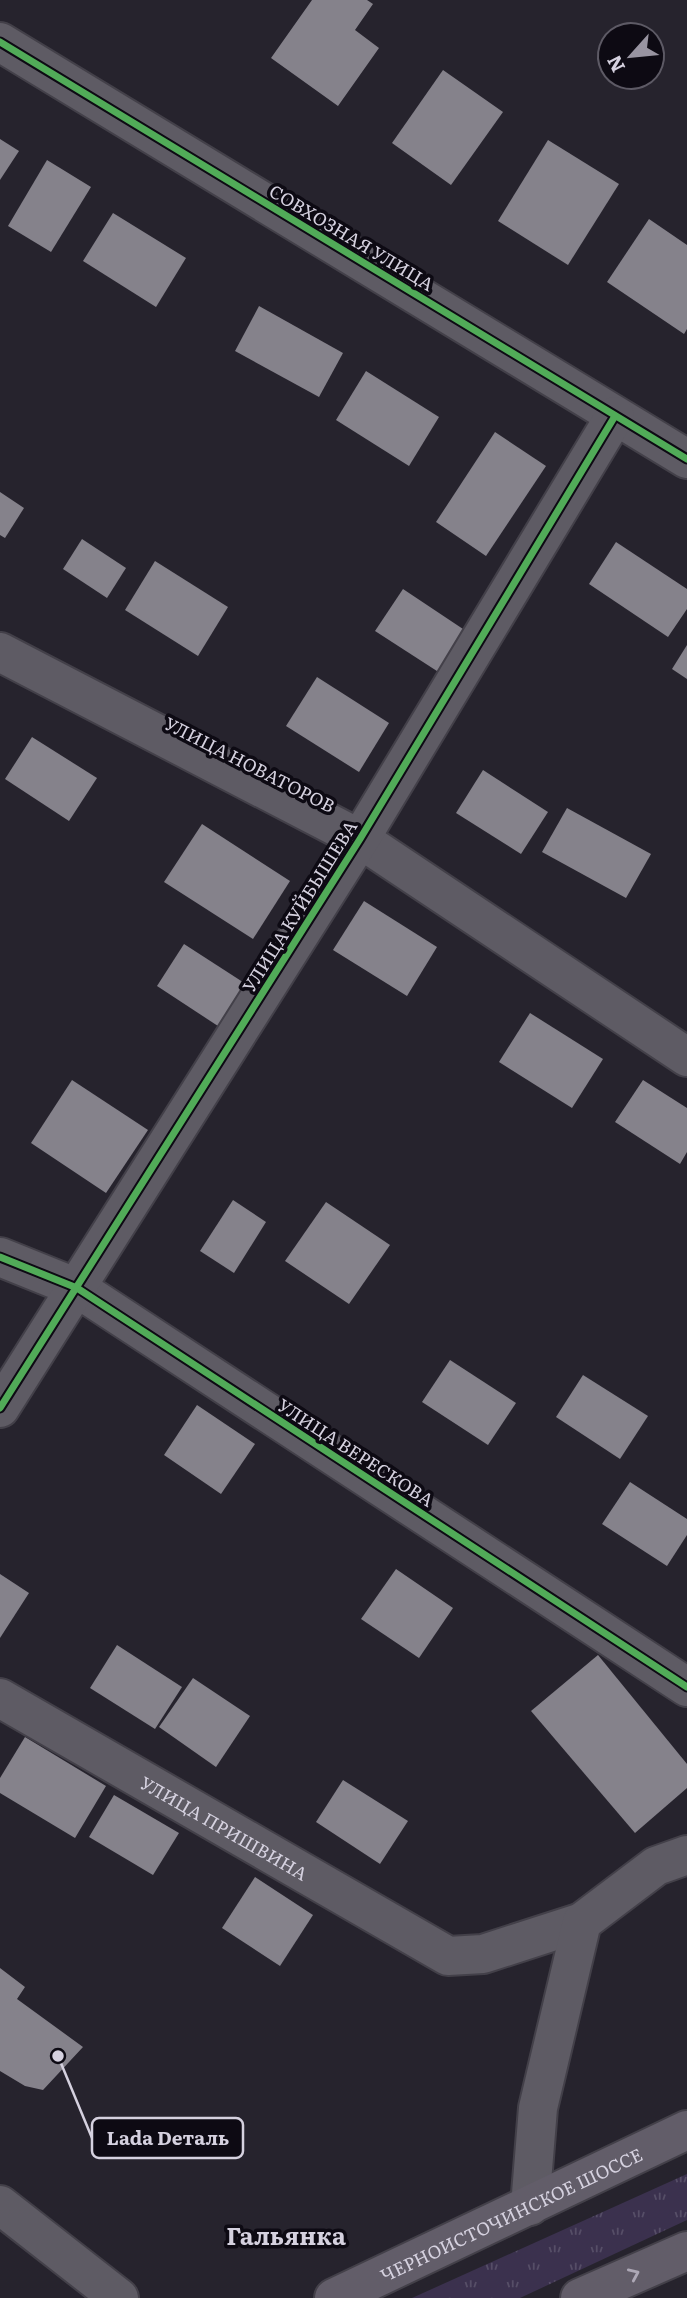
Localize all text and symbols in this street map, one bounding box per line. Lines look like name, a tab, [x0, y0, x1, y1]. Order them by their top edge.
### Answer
north arrow	[596, 21, 666, 91]
text: N	[599, 51, 631, 78]
street label: СОВХОЗНАЯ УЛИЦА	[265, 177, 439, 297]
street label: УЛИЦА НОВАТОРОВ	[160, 709, 340, 819]
street label: УЛИЦА КУЙБЫШЕВА	[235, 815, 363, 997]
street label: УЛИЦА ВЕРЕСКОВА	[272, 1391, 440, 1513]
street label: УЛИЦА ПРИШВИНА	[136, 1768, 313, 1886]
callout: Lada Dеталь	[92, 2118, 243, 2158]
text: Lada Dеталь	[107, 2123, 229, 2151]
street label: ЧЕРНОИСТОЧИНСКОЕ ШОССЕ	[375, 2140, 647, 2288]
district label: Гальянка	[226, 2217, 346, 2252]
one-way arrow	[627, 2269, 639, 2283]

